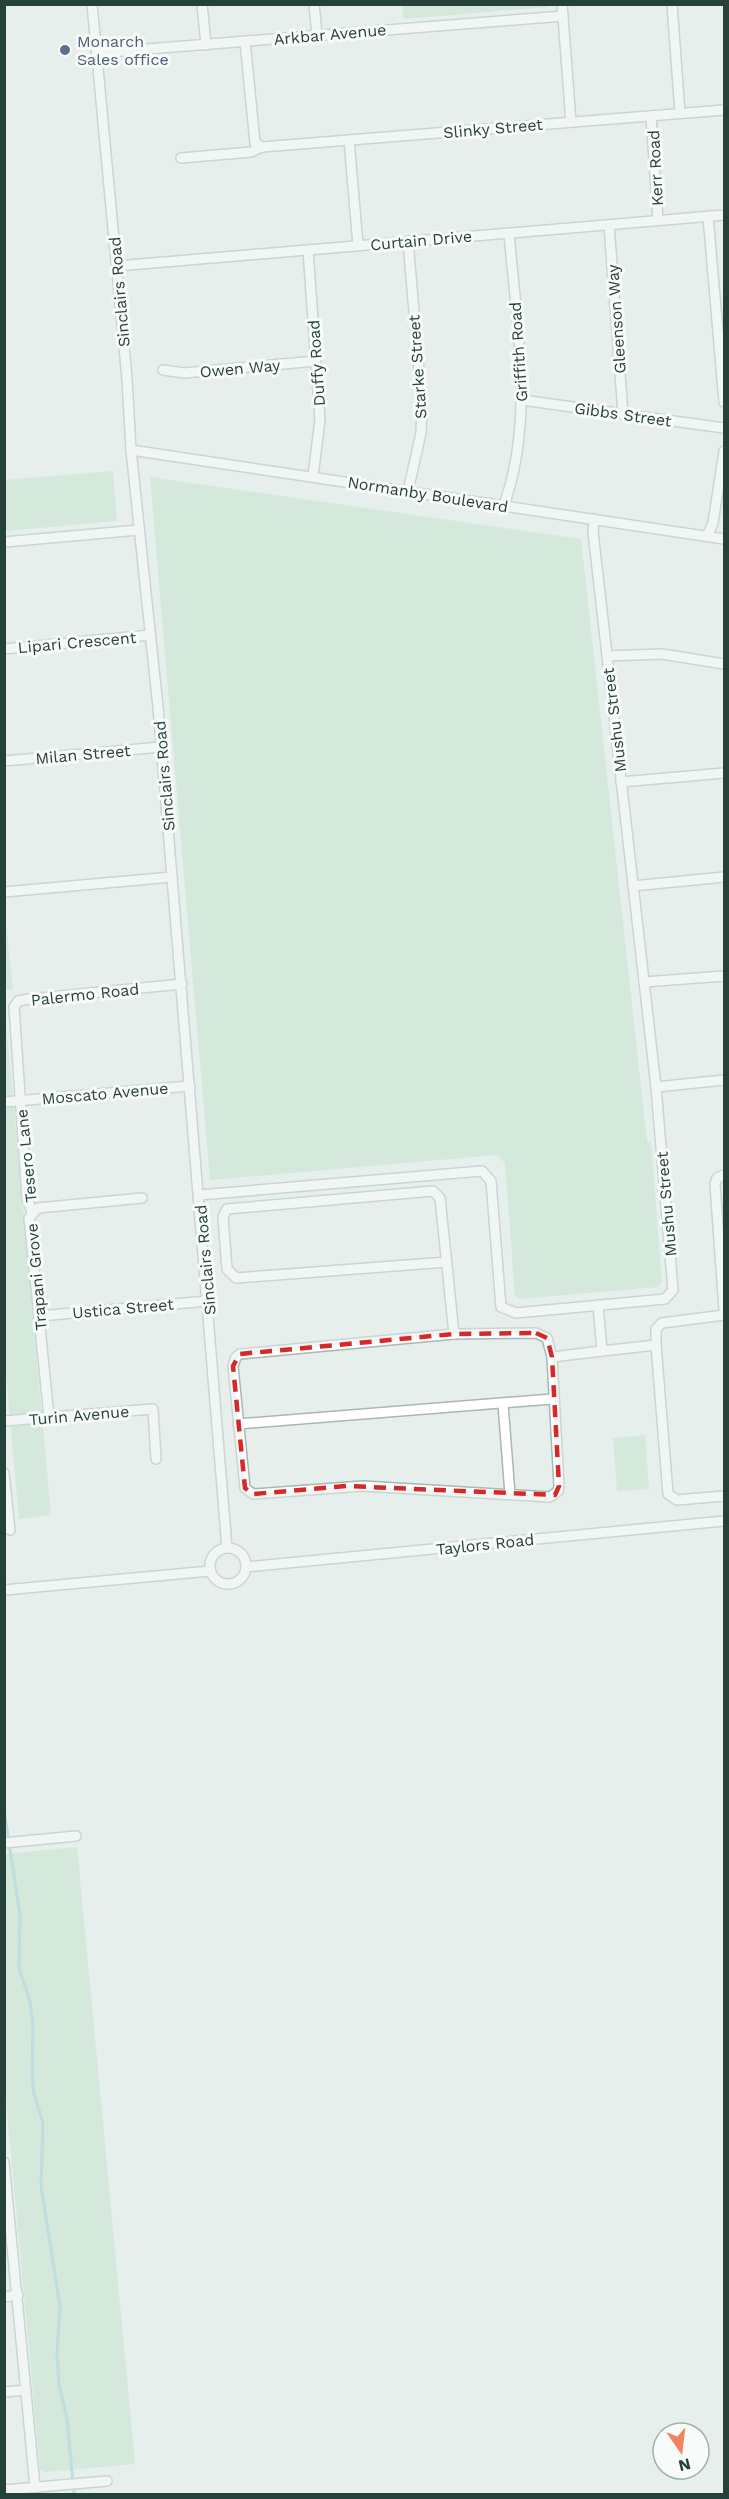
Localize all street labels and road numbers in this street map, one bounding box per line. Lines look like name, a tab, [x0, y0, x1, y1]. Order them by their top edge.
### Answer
street label: Arkbar Avenue	[273, 20, 387, 49]
street label: Slinky Street	[442, 115, 544, 142]
street label: Kerr Road	[644, 129, 667, 207]
street label: Curtain Drive	[369, 227, 473, 254]
street label: Sinclairs Road	[105, 236, 134, 348]
street label: Gleenson Way	[603, 263, 630, 374]
street label: Griffith Road	[506, 301, 531, 403]
street label: Starke Street	[404, 314, 431, 420]
street label: Duffy Road	[304, 319, 329, 407]
street label: Owen Way	[199, 355, 282, 381]
street label: Gibbs Street	[573, 398, 673, 431]
street label: Normanby Boulevard	[346, 472, 510, 517]
street label: Lipari Crescent	[17, 628, 137, 657]
street label: Mushu Street	[599, 666, 630, 773]
street label: Sinclairs Road	[150, 720, 179, 832]
street label: Milan Street	[35, 741, 132, 768]
street label: Palermo Road	[30, 979, 140, 1010]
street label: Moscato Avenue	[41, 1079, 169, 1108]
street label: Tesero Lane	[12, 1108, 41, 1204]
street label: Mushu Street	[652, 1150, 681, 1257]
street label: Sinclairs Road	[191, 1204, 220, 1316]
street label: Trapani Grove	[22, 1223, 51, 1331]
street label: Ustica Street	[71, 1295, 175, 1322]
street label: Turin Avenue	[28, 1402, 130, 1429]
street label: Taylors Road	[435, 1530, 535, 1559]

